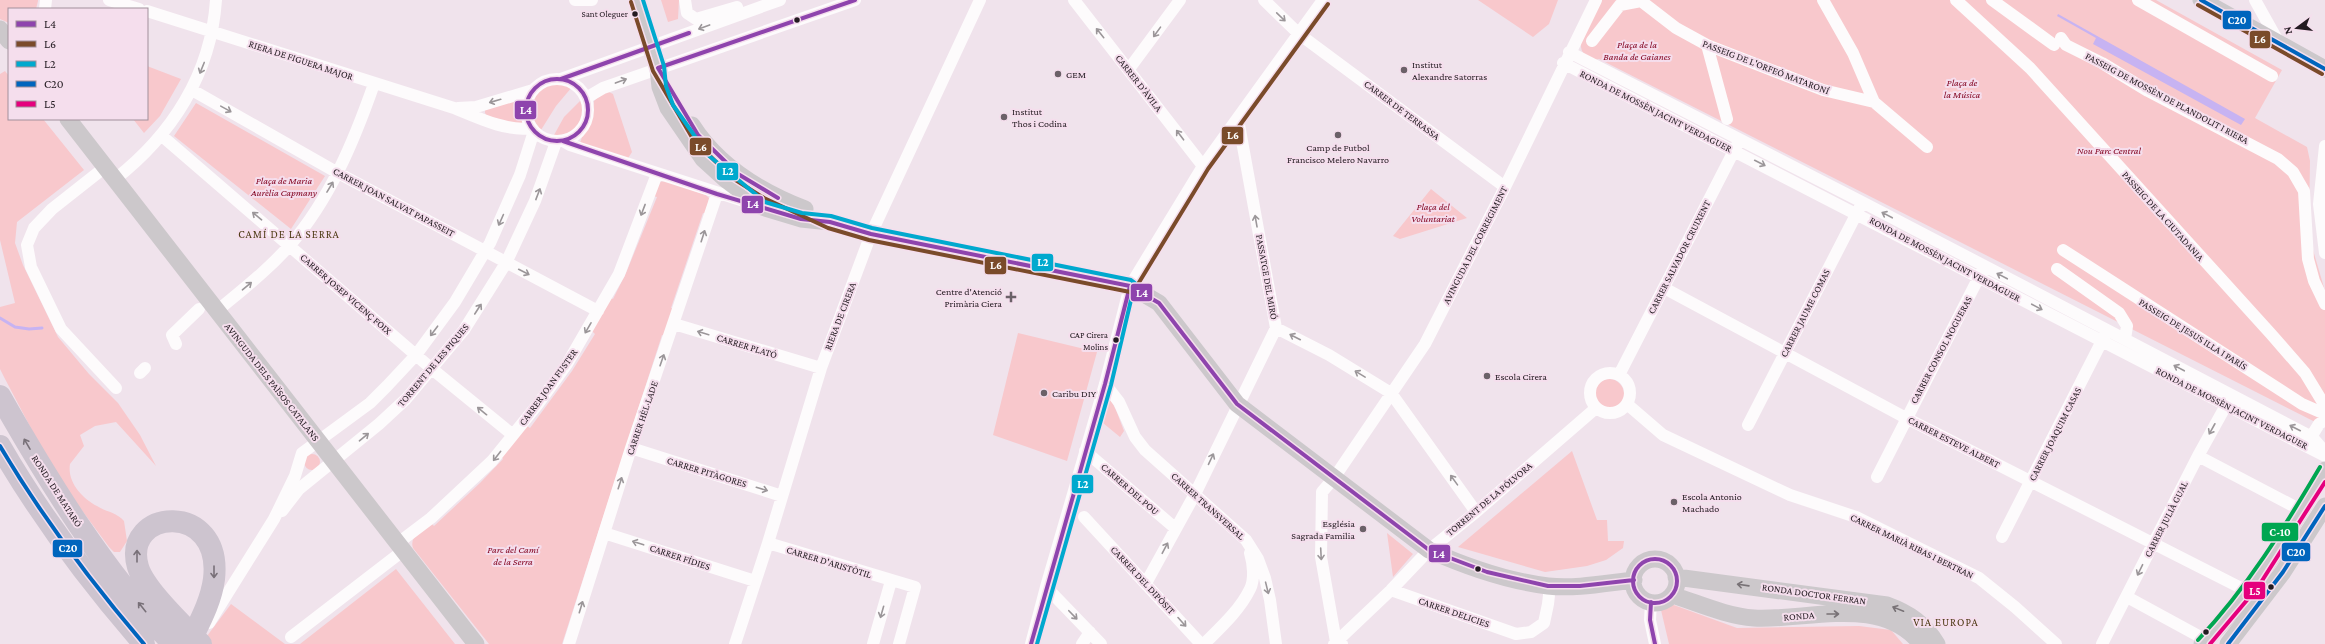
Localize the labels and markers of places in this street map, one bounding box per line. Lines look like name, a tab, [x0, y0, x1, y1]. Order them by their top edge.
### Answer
place label: Sant Oleguer	[581, 9, 629, 19]
marker: Sant Oleguer	[630, 9, 640, 19]
unlabelled marker	[792, 15, 802, 25]
place label: Institut Alexandre Satorras	[1412, 59, 1487, 82]
marker: Institut Alexandre Satorras	[1399, 65, 1409, 75]
marker: GEM	[1053, 69, 1063, 79]
place label: GEM	[1066, 69, 1086, 80]
place label: Institut Thos i Codina	[1012, 106, 1067, 129]
marker: Institut Thos i Codina	[999, 112, 1009, 122]
marker: Camp de Futbol Francisco Melero Navarro	[1333, 130, 1343, 140]
place label: Camp de Futbol Francisco Melero Navarro	[1287, 142, 1389, 165]
place label: Centre d'Atenció Primària Ciera	[936, 286, 1002, 309]
marker: Centre d'Atenció Primària Ciera	[1005, 291, 1017, 303]
place label: CAP Cirera Molins	[1070, 330, 1108, 352]
marker: CAP Cirera Molins	[1111, 335, 1121, 345]
marker: Escola Cirera	[1482, 371, 1492, 381]
place label: Escola Cirera	[1495, 371, 1547, 382]
marker: Caribu DIY	[1039, 388, 1049, 398]
place label: Caribu DIY	[1052, 388, 1097, 399]
place label: Escola Antonio Machado	[1682, 491, 1742, 514]
marker: Escola Antonio Machado	[1669, 497, 1679, 507]
place label: Església Sagrada Familia	[1291, 518, 1355, 541]
marker: Església Sagrada Familia	[1358, 524, 1368, 534]
unlabelled marker	[1473, 564, 1483, 574]
unlabelled marker	[2266, 582, 2276, 592]
unlabelled marker	[2201, 627, 2211, 637]

